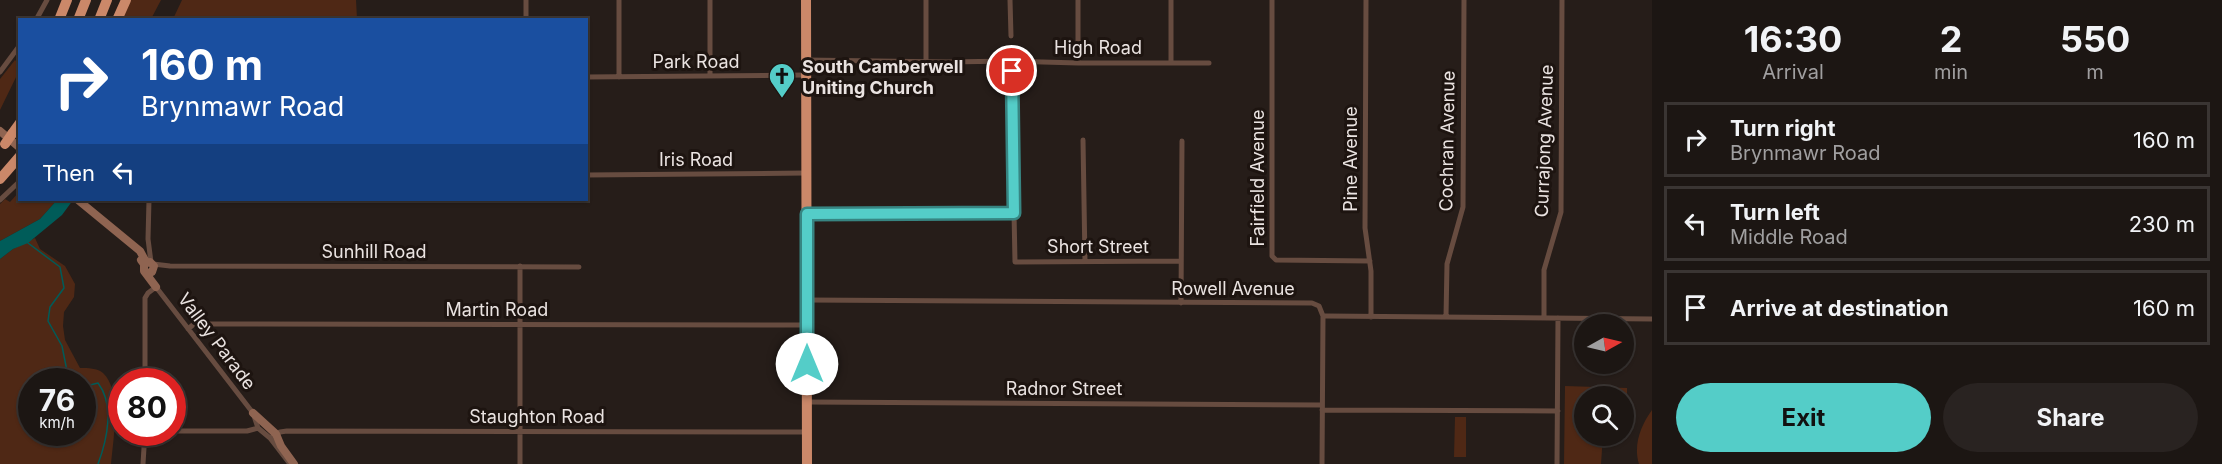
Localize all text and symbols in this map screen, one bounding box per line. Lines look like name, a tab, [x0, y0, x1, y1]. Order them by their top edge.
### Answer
text: 16:30	[1744, 17, 1842, 61]
text: 2	[1940, 17, 1962, 61]
text: 550	[2060, 17, 2130, 61]
street label: High Road	[1054, 37, 1142, 58]
text: 160 m	[141, 39, 263, 90]
icon: right	[42, 42, 120, 120]
pin	[986, 45, 1037, 96]
street label: Park Road	[652, 51, 740, 72]
icon: arrive	[995, 54, 1028, 87]
place label: South Camberwell Uniting Church	[802, 56, 963, 98]
text: Arrival	[1762, 60, 1824, 84]
text: min	[1934, 60, 1968, 84]
text: m	[2086, 60, 2104, 84]
church icon: South Camberwell Uniting Church	[767, 61, 797, 99]
street label: Currajong Avenue	[1531, 64, 1557, 218]
street label: Cochran Avenue	[1435, 70, 1459, 212]
text: Brynmawr Road	[141, 90, 344, 123]
street label: Pine Avenue	[1340, 106, 1361, 212]
street label: Fairfield Avenue	[1247, 110, 1268, 246]
text: Turn right	[1730, 115, 1836, 141]
icon: right	[1679, 123, 1712, 156]
text: 160 m	[2133, 127, 2195, 153]
text: Brynmawr Road	[1730, 141, 1881, 165]
street label: Iris Road	[659, 149, 733, 170]
icon: left	[107, 156, 140, 189]
text: Then	[42, 160, 95, 186]
text: Turn left	[1730, 199, 1820, 225]
icon: left	[1679, 207, 1712, 240]
text: 230 m	[2129, 211, 2195, 237]
text: Middle Road	[1730, 225, 1848, 249]
street label: Short Street	[1047, 236, 1149, 257]
street label: Sunhill Road	[321, 241, 427, 262]
street label: Rowell Avenue	[1171, 278, 1295, 299]
street label: Valley Parade	[174, 288, 260, 394]
icon: arrive	[1679, 291, 1712, 324]
text: Arrive at destination	[1730, 295, 1949, 321]
text: 160 m	[2133, 295, 2195, 321]
street label: Martin Road	[446, 299, 548, 320]
north arrow	[1574, 314, 1634, 374]
map controls	[1574, 314, 1634, 446]
position arrow	[775, 332, 839, 396]
speed limit sign: 80	[108, 368, 186, 446]
street label: Radnor Street	[1006, 378, 1122, 399]
text: 76	[39, 382, 75, 418]
button: Exit	[1676, 383, 1931, 452]
button: Share	[1943, 383, 2198, 452]
button: search	[1574, 386, 1634, 446]
street label: Staughton Road	[469, 406, 605, 427]
text: km/h	[39, 413, 75, 432]

